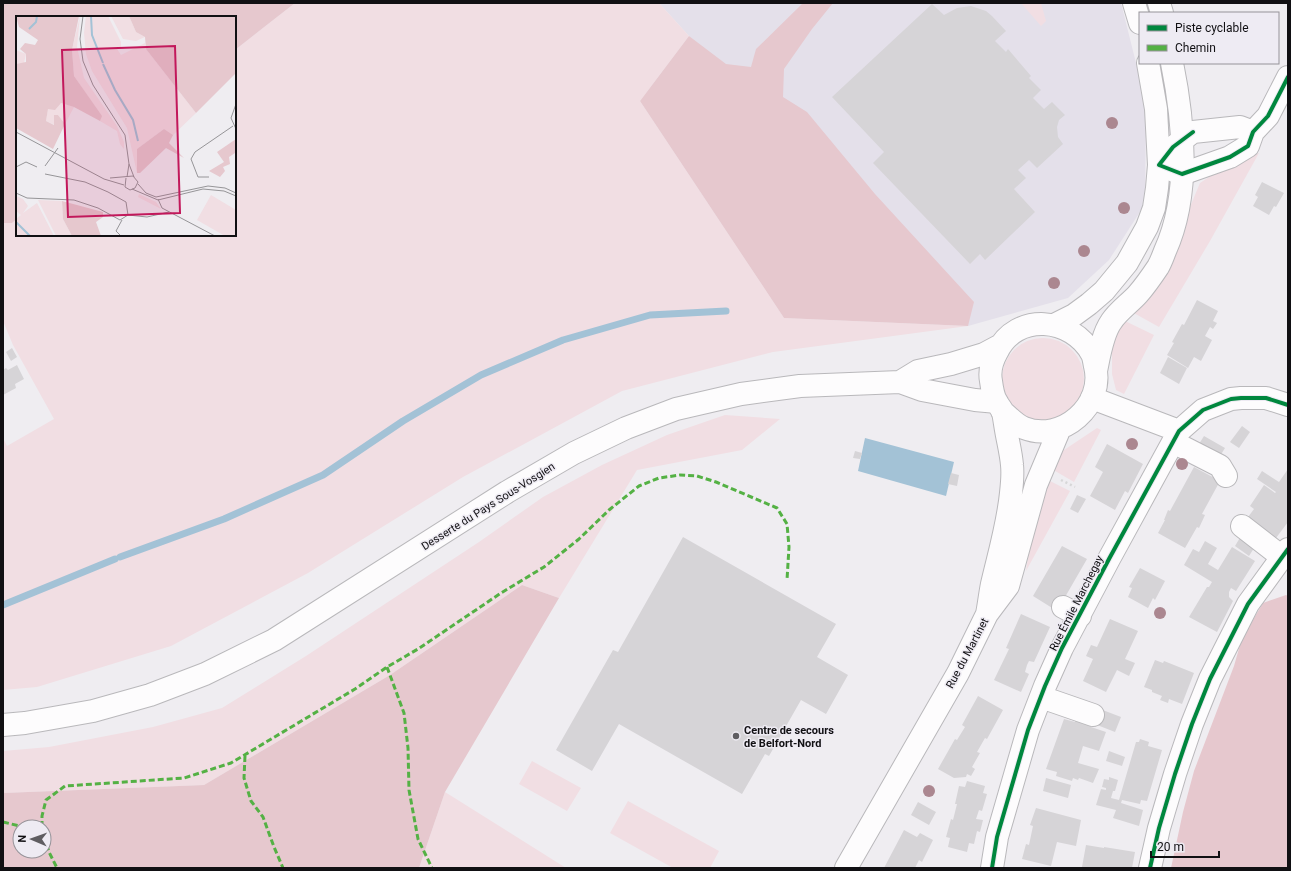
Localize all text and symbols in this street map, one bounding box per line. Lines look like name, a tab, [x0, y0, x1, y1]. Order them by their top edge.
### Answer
legend	[1139, 12, 1279, 64]
inset map	[16, 16, 236, 236]
text: Piste cyclable	[1175, 21, 1249, 35]
text: Chemin	[1175, 41, 1216, 55]
street label: Desserte du Pays Sous-Vosgien	[419, 460, 557, 553]
street label: Rue Émile Marchegay	[1047, 553, 1107, 653]
street label: Rue du Martinet	[943, 615, 992, 691]
place label: Centre de secours de Belfort-Nord	[744, 724, 834, 750]
marker: Centre de secours de Belfort-Nord	[731, 731, 741, 741]
north arrow	[12, 819, 52, 859]
scale bar	[1151, 833, 1219, 859]
text: N	[16, 834, 29, 843]
text: 20 m	[1157, 840, 1184, 854]

